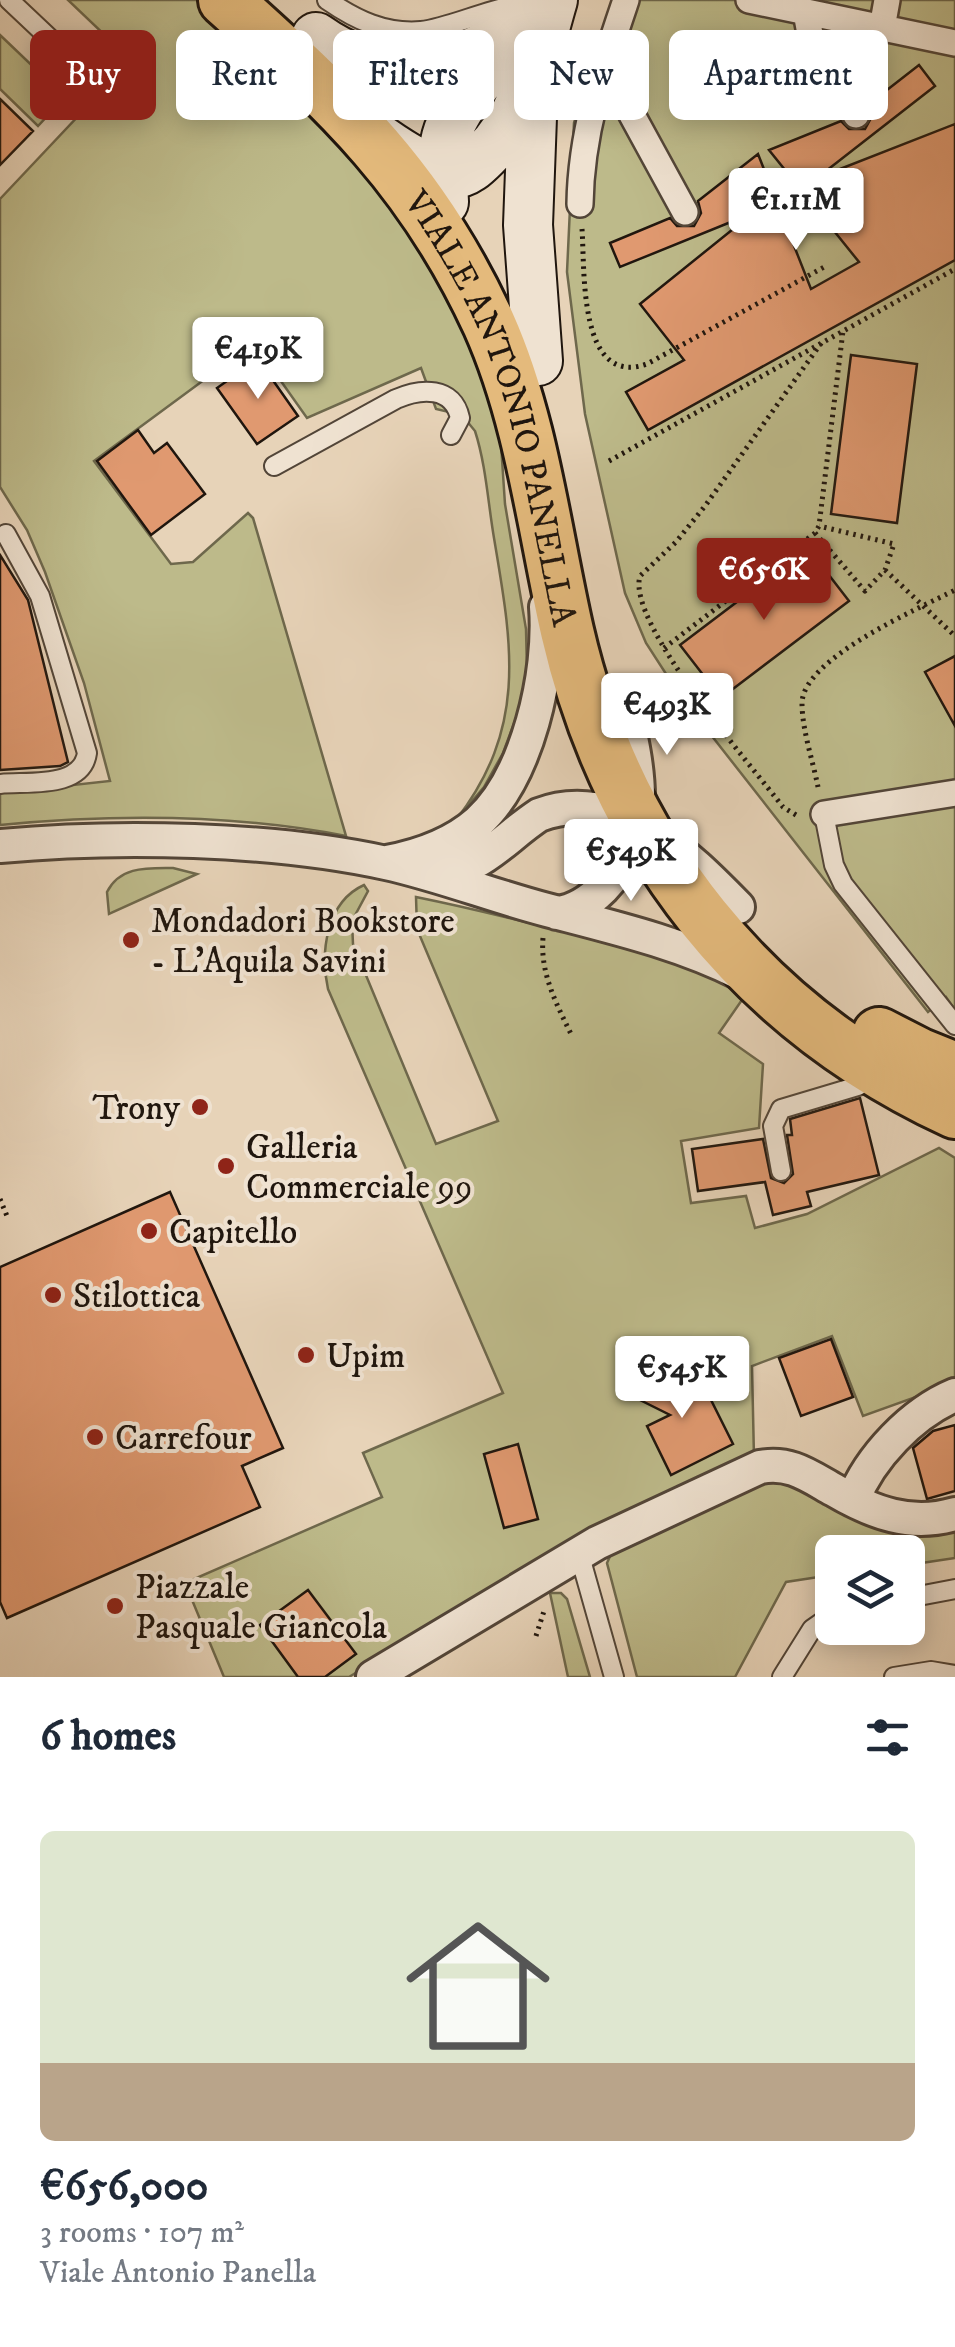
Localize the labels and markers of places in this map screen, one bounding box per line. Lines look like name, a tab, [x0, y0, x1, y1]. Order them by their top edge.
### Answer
pin: €1.11M	[715, 168, 877, 253]
pin: €419K	[188, 317, 328, 402]
pin: €656K	[694, 538, 834, 623]
pin: €493K	[597, 673, 737, 758]
pin: €549K	[561, 819, 701, 904]
place label: Mondadori Bookstore - L'Aquila Savini	[151, 900, 455, 984]
marker: Mondadori Bookstore - L'Aquila Savini	[120, 929, 142, 951]
place label: Trony	[92, 1087, 180, 1131]
marker: Trony	[189, 1096, 211, 1118]
place label: Galleria Commerciale 99	[246, 1126, 472, 1210]
marker: Galleria Commerciale 99	[215, 1155, 237, 1177]
place label: Capitello	[169, 1211, 297, 1255]
marker: Capitello	[138, 1220, 160, 1242]
place label: Stilottica	[73, 1275, 201, 1319]
marker: Stilottica	[42, 1284, 64, 1306]
place label: Upim	[326, 1335, 405, 1379]
pin: €545K	[612, 1336, 752, 1421]
marker: Upim	[295, 1344, 317, 1366]
place label: Carrefour	[115, 1417, 252, 1461]
marker: Carrefour	[84, 1426, 106, 1448]
place label: Piazzale Pasquale Giancola	[135, 1566, 387, 1650]
marker: Piazzale Pasquale Giancola	[104, 1595, 126, 1617]

